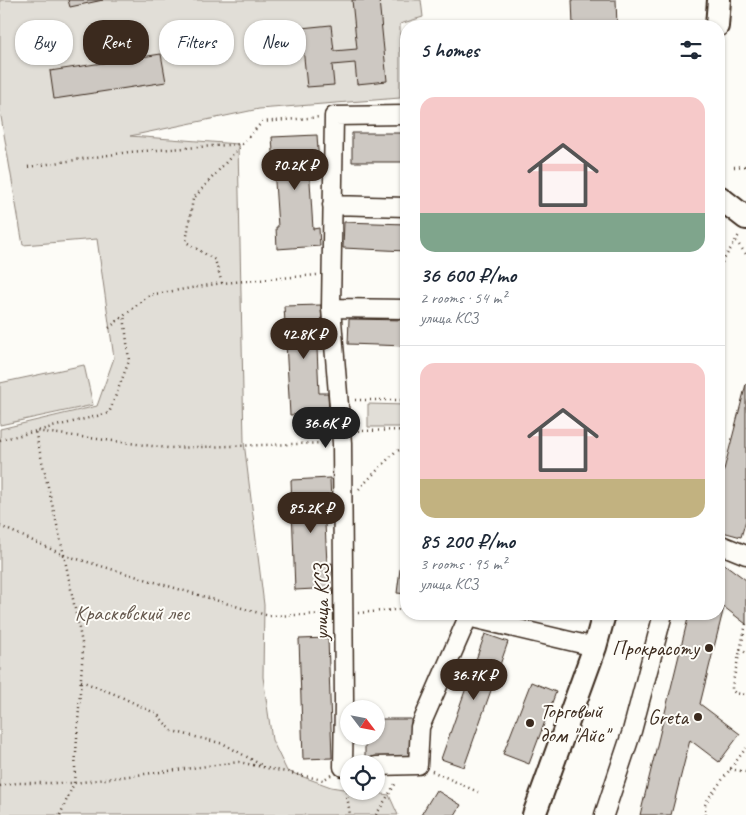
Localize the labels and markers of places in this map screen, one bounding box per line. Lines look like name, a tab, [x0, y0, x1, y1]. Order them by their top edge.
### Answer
pin: 70.2K ₽	[249, 148, 341, 191]
pin: 42.8K ₽	[258, 318, 350, 360]
pin: 36.6K ₽	[280, 406, 372, 449]
pin: 85.2K ₽	[265, 492, 357, 534]
place label: Прокрасоту	[612, 635, 701, 661]
marker: Прокрасоту	[703, 642, 715, 654]
pin: 36.7K ₽	[428, 658, 520, 701]
place label: Торговый дом "Айс"	[540, 698, 613, 748]
place label: Greta	[648, 704, 690, 730]
marker: Greta	[692, 711, 704, 723]
marker: Торговый дом "Айс"	[524, 717, 536, 729]

